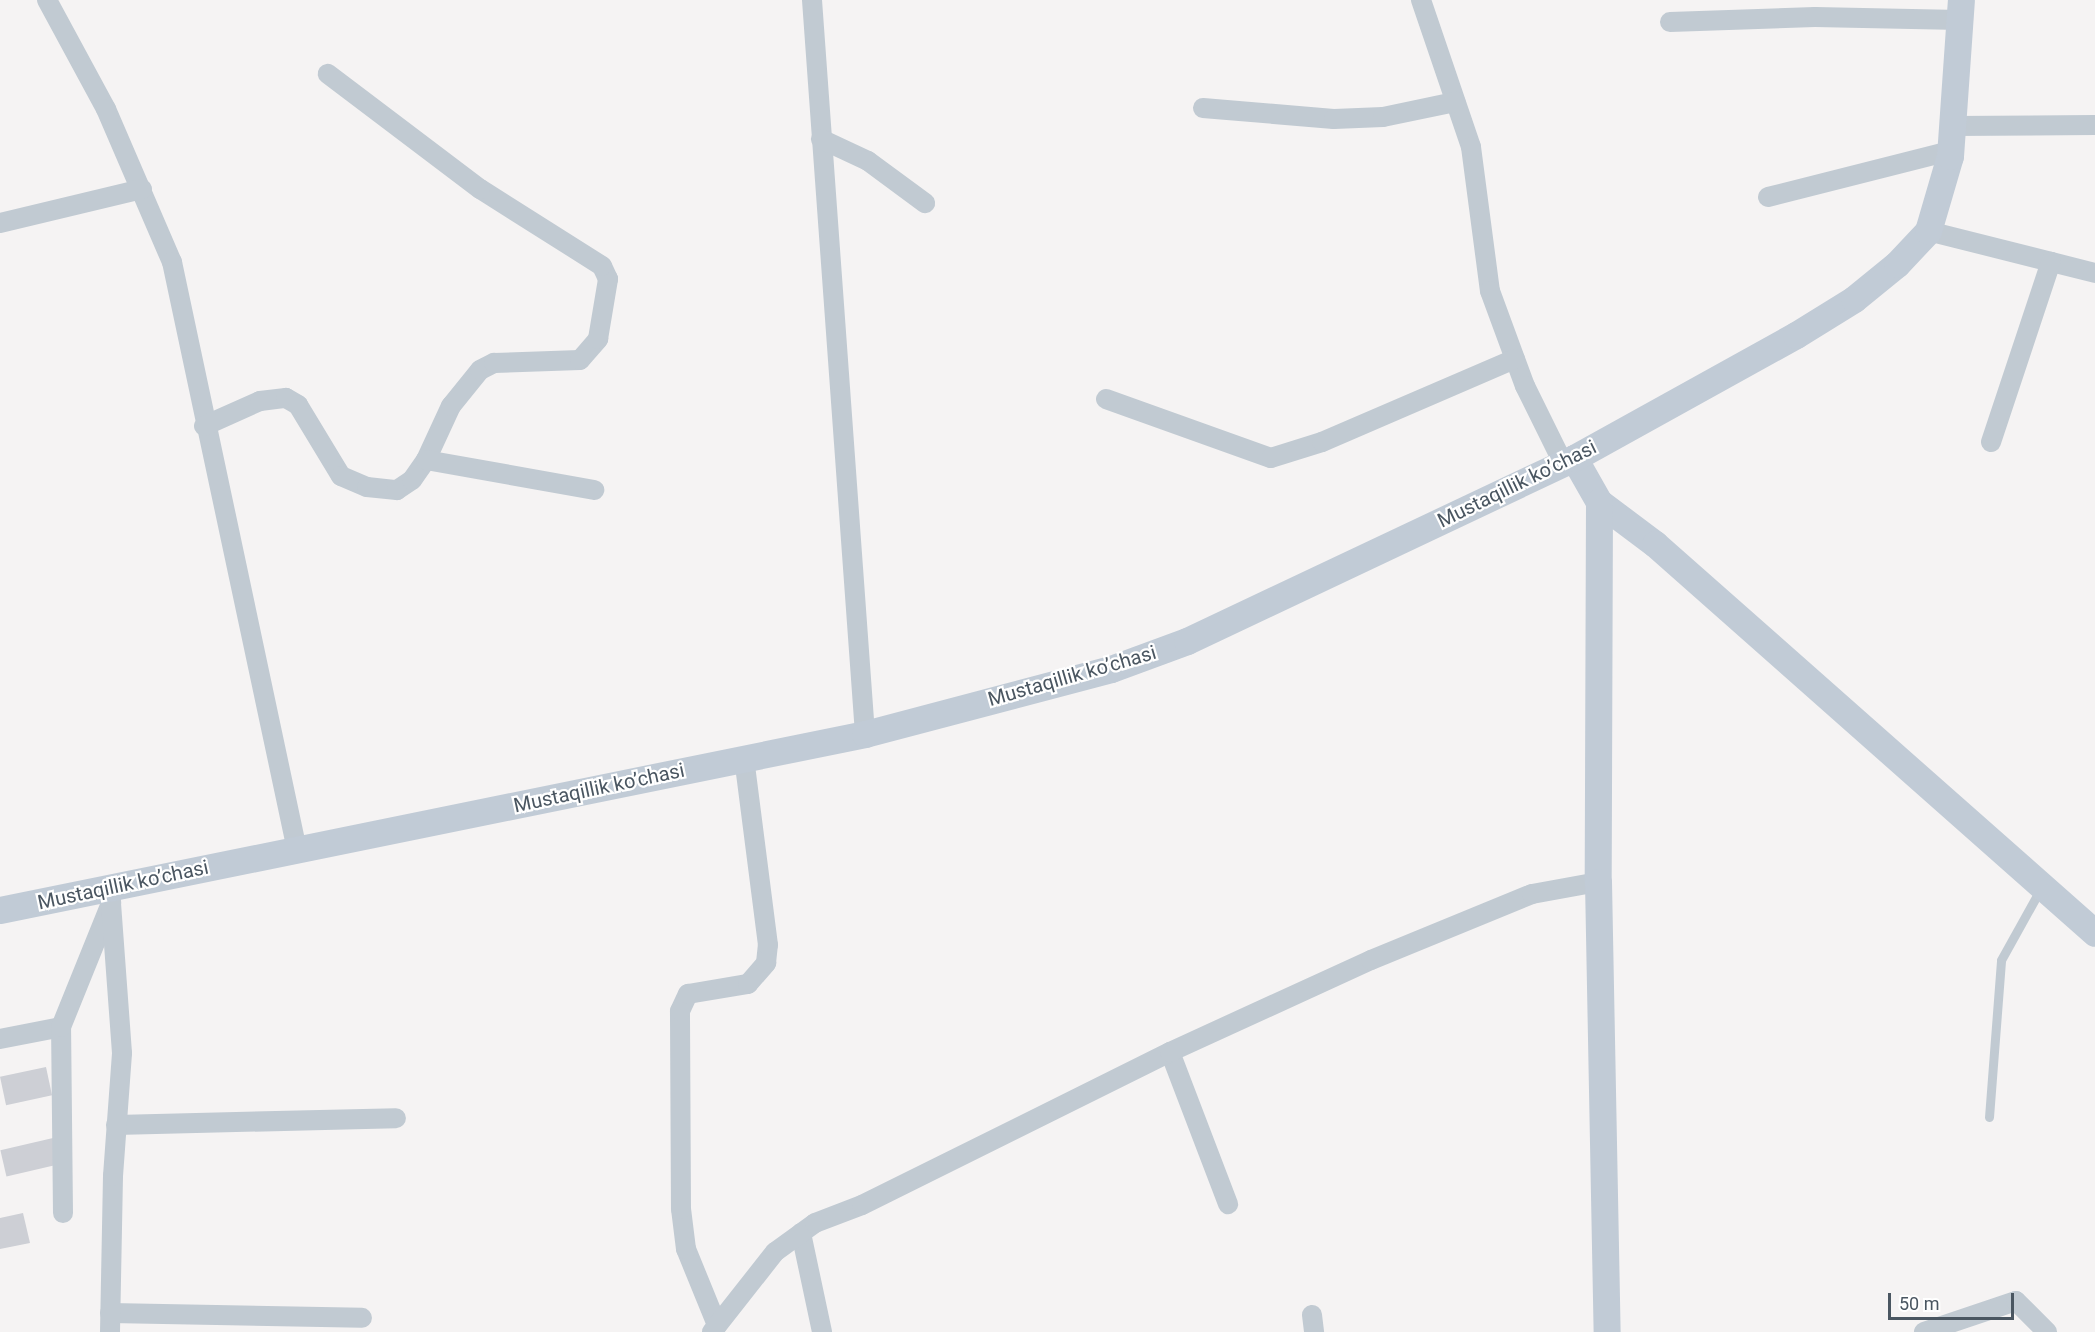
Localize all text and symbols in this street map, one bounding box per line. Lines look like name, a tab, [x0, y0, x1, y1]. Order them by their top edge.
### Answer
street label: Mustaqillik ko’chasi	[1434, 435, 1600, 533]
street label: Mustaqillik ko’chasi	[985, 641, 1159, 711]
street label: Mustaqillik ko’chasi	[511, 758, 687, 818]
street label: Mustaqillik ko’chasi	[35, 855, 211, 915]
scale bar	[1891, 1281, 2017, 1319]
text: 50 m	[1899, 1293, 1939, 1314]

